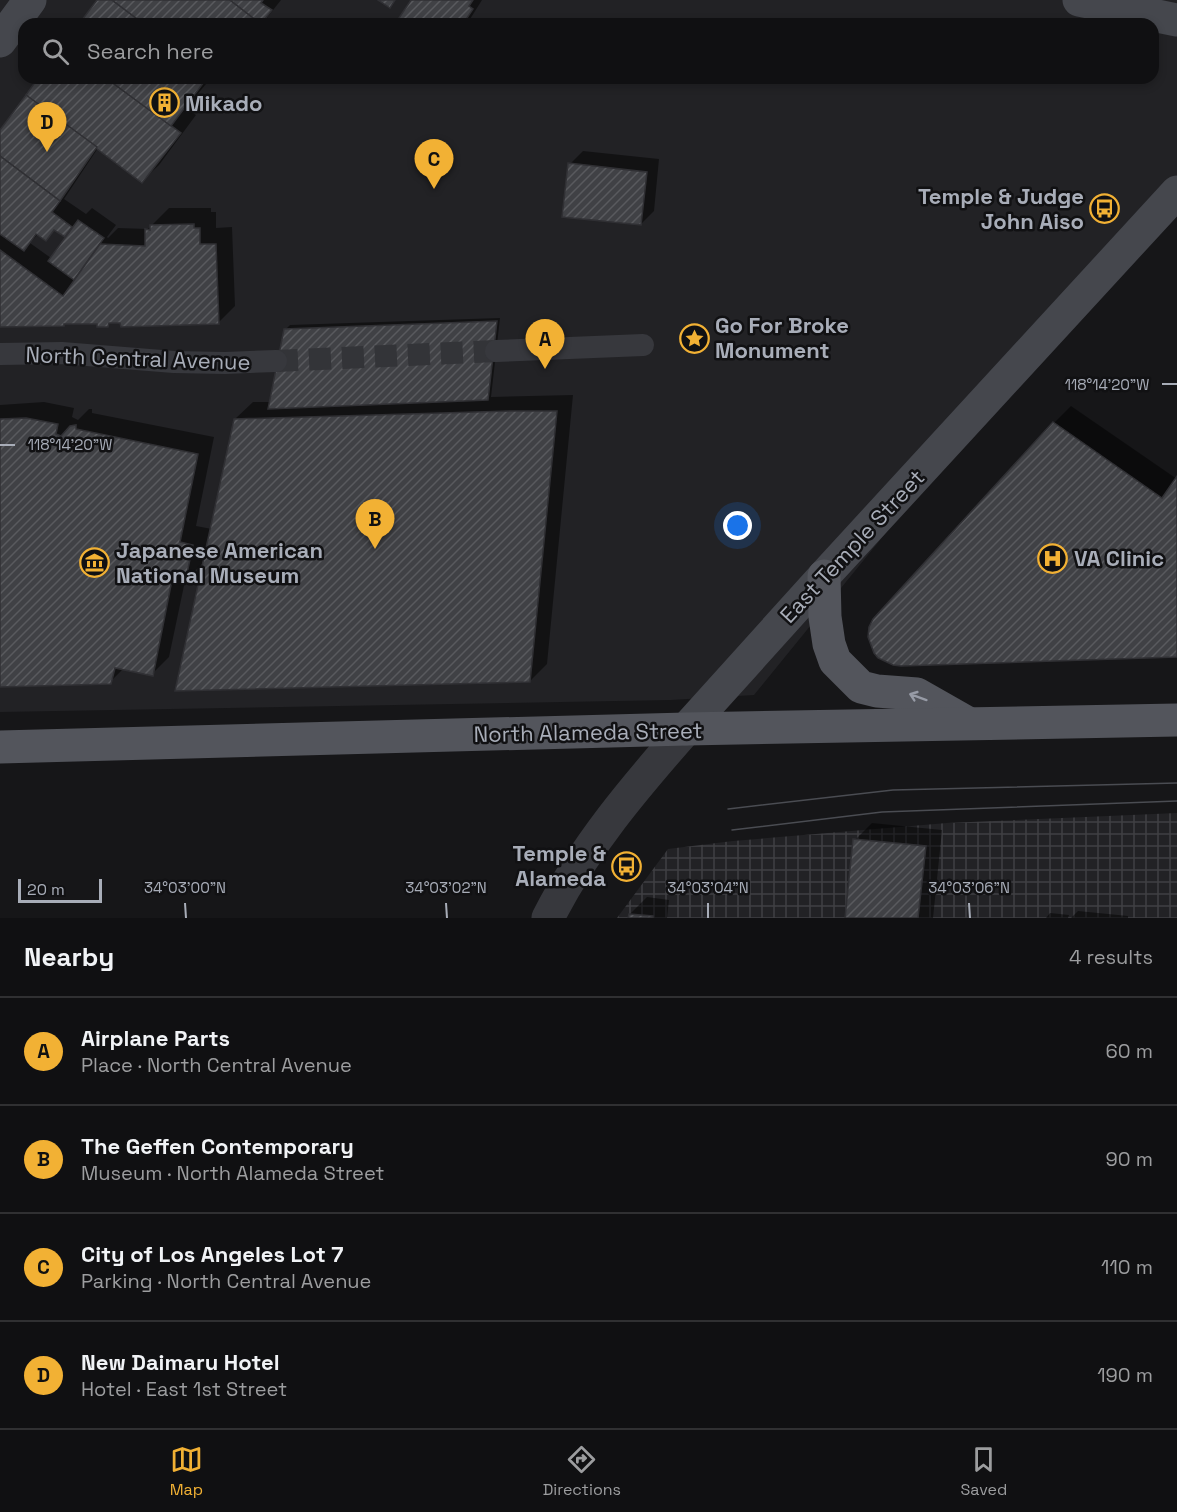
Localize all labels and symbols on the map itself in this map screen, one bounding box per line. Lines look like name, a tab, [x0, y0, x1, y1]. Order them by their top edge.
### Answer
building icon: Mikado	[148, 87, 180, 119]
place label: Mikado	[185, 89, 262, 117]
pin: D	[28, 102, 66, 152]
pin: C	[414, 140, 454, 189]
place label: Temple & Judge John Aiso	[918, 182, 1084, 235]
bus stop icon: Temple & Judge John Aiso	[1089, 193, 1121, 225]
place label: Go For Broke Monument	[715, 311, 849, 364]
pin: A	[526, 320, 564, 369]
place icon: Go For Broke Monument	[678, 322, 710, 354]
street label: North Central Avenue	[25, 340, 251, 376]
text: 118°14'20"W	[1065, 375, 1149, 394]
text: 118°14'20"W	[28, 435, 112, 454]
street label: East Temple Street	[774, 463, 930, 629]
pin: B	[356, 500, 394, 549]
your location	[723, 511, 752, 540]
place label: Japanese American National Museum	[116, 536, 323, 589]
hospital icon: VA Clinic	[1037, 542, 1069, 574]
place label: VA Clinic	[1074, 544, 1164, 572]
museum icon: Japanese American National Museum	[79, 547, 111, 579]
one-way arrow	[910, 691, 928, 702]
street label: North Alameda Street	[473, 716, 703, 748]
place label: Temple & Alameda	[512, 839, 606, 892]
bus stop icon: Temple & Alameda	[611, 850, 643, 882]
scale bar	[18, 876, 102, 904]
text: 34°03'00"N	[144, 878, 226, 897]
text: 34°03'02"N	[405, 878, 487, 897]
text: 34°03'04"N	[667, 878, 749, 897]
text: 34°03'06"N	[928, 878, 1010, 897]

